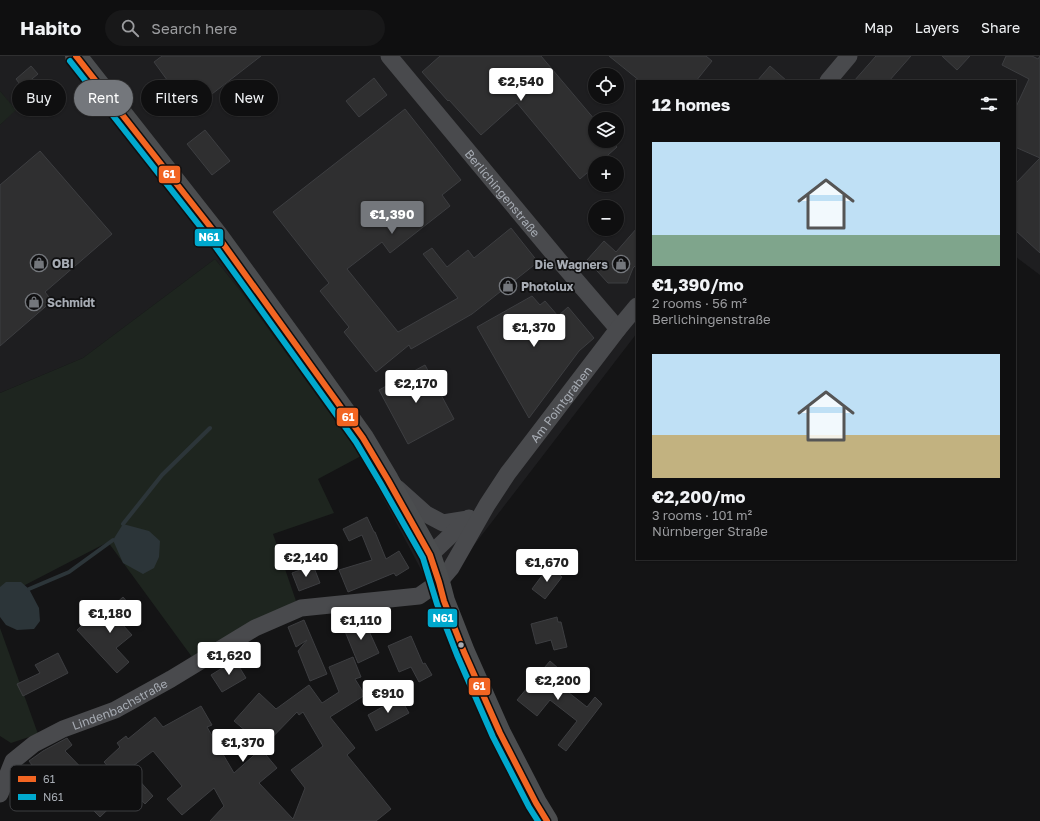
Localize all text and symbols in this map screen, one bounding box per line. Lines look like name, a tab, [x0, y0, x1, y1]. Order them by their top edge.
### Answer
search box	[105, 10, 385, 46]
text: Habito	[20, 16, 81, 39]
icon: search	[119, 17, 141, 39]
text: Search here	[151, 19, 237, 37]
text: Map	[864, 19, 893, 36]
text: Layers	[915, 19, 959, 36]
text: Share	[981, 19, 1020, 36]
pin: €2,540	[488, 68, 554, 102]
map controls	[588, 68, 624, 236]
button: locate	[588, 68, 624, 104]
text: €2,540	[498, 73, 544, 89]
chip: Buy	[12, 80, 66, 116]
chip: Rent	[74, 80, 133, 116]
chip: Filters	[141, 80, 212, 116]
chip: New	[220, 80, 278, 116]
icon: filters	[978, 93, 1000, 115]
text: 12 homes	[652, 94, 730, 115]
button: layers	[588, 112, 624, 148]
street label: Berlichingenstraße	[462, 146, 544, 240]
button: +	[588, 156, 624, 192]
line badge: 61	[158, 165, 181, 184]
text: 61	[163, 167, 176, 180]
icon: home	[790, 168, 862, 240]
button: −	[588, 200, 624, 236]
pin: €1,390	[359, 201, 425, 235]
text: €1,390	[370, 206, 414, 222]
line badge: N61	[194, 228, 224, 247]
text: N61	[198, 230, 220, 243]
shop icon: OBI	[29, 253, 49, 273]
shop icon: Die Wagners	[611, 254, 631, 274]
place label: OBI	[52, 256, 74, 271]
place label: Die Wagners	[535, 257, 608, 272]
text: €1,390/mo	[652, 274, 744, 295]
shop icon: Photolux	[498, 276, 518, 296]
place label: Photolux	[521, 279, 574, 294]
shop icon: Schmidt	[24, 292, 44, 312]
place label: Schmidt	[47, 295, 95, 310]
text: 2 rooms · 56 m²	[652, 295, 747, 311]
text: Berlichingenstraße	[652, 311, 771, 327]
pin: €1,370	[501, 314, 567, 348]
text: €1,370	[512, 319, 556, 335]
street label: Am Pointgraben	[527, 363, 595, 445]
pin: €2,170	[383, 370, 449, 404]
text: €2,170	[394, 375, 438, 391]
icon: home	[790, 380, 862, 452]
line badge: 61	[336, 407, 359, 427]
text: 61	[342, 410, 355, 423]
text: €2,200/mo	[652, 486, 746, 507]
text: 3 rooms · 101 m²	[652, 507, 752, 523]
text: Nürnberger Straße	[652, 523, 768, 539]
pin: €2,140	[273, 544, 339, 578]
text: €2,140	[284, 549, 328, 565]
pin: €1,670	[514, 549, 580, 583]
text: €1,670	[525, 554, 569, 570]
pin: €1,180	[77, 600, 143, 634]
text: €1,180	[88, 605, 132, 621]
pin: €1,110	[328, 607, 394, 641]
line badge: N61	[427, 608, 458, 628]
text: N61	[432, 611, 454, 624]
text: €1,110	[340, 612, 382, 628]
unlabelled marker	[456, 640, 466, 650]
pin: €1,620	[196, 642, 262, 676]
text: €1,620	[207, 647, 251, 663]
pin: €2,200	[525, 667, 591, 701]
text: €2,200	[535, 672, 581, 688]
street label: Lindenbachstraße	[70, 675, 170, 733]
line badge: 61	[468, 677, 491, 696]
text: 61	[473, 679, 486, 692]
pin: €910	[364, 680, 412, 714]
text: €910	[372, 685, 404, 701]
pin: €1,370	[210, 729, 276, 763]
text: €1,370	[221, 734, 265, 750]
legend	[10, 765, 142, 811]
text: 61	[43, 772, 55, 785]
text: N61	[43, 790, 63, 803]

